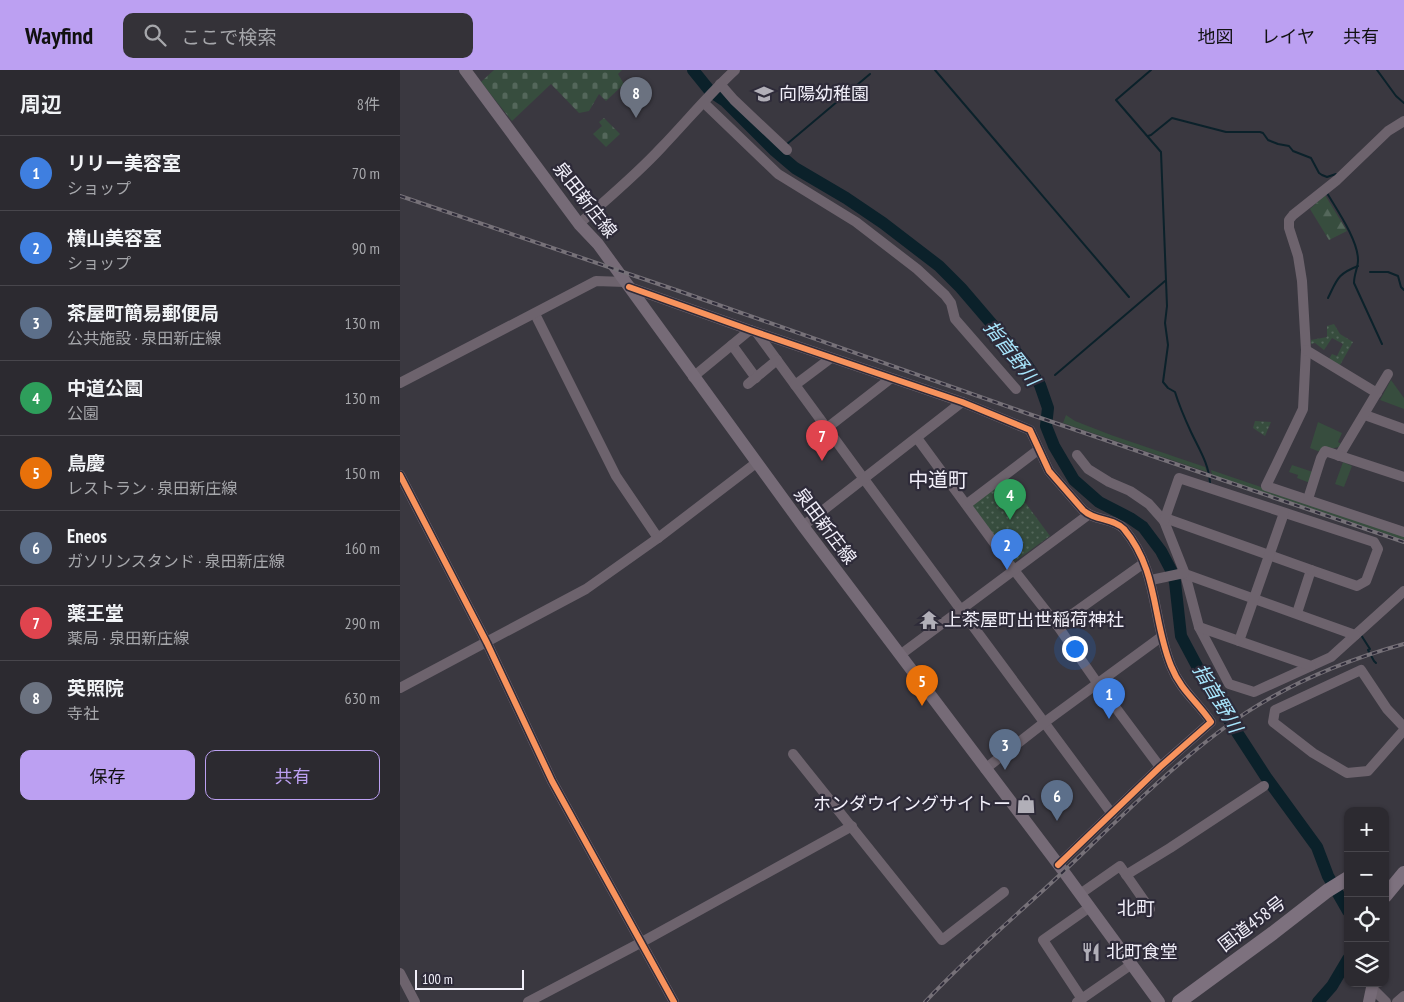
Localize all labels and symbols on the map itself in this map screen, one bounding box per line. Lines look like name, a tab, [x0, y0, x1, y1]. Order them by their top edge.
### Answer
pin: 8	[620, 77, 652, 118]
place label: 向陽幼稚園	[779, 82, 869, 105]
school or university icon: 向陽幼稚園	[753, 83, 775, 105]
street label: 泉田新庄線	[549, 157, 622, 242]
water label: 指首野川	[979, 316, 1046, 392]
pin: 7	[806, 420, 838, 461]
district label: 中道町	[908, 467, 968, 493]
pin: 4	[994, 479, 1026, 520]
street label: 泉田新庄線	[789, 483, 862, 569]
pin: 2	[991, 529, 1023, 570]
place label: 上茶屋町出世稲荷神社	[944, 608, 1124, 631]
temple icon: 上茶屋町出世稲荷神社	[918, 609, 940, 631]
your location	[1062, 636, 1088, 662]
water label: 指首野川	[1188, 659, 1249, 738]
pin: 5	[906, 665, 938, 706]
pin: 1	[1093, 678, 1125, 719]
pin: 3	[989, 729, 1021, 770]
pin: 6	[1041, 780, 1073, 821]
place label: ホンダウイングサイトー	[813, 792, 1011, 815]
shop icon: ホンダウイングサイトー	[1015, 793, 1037, 815]
street label: 国道458号	[1214, 891, 1290, 956]
district label: 北町	[1117, 896, 1155, 920]
place label: 北町食堂	[1106, 940, 1178, 963]
restaurant icon: 北町食堂	[1080, 941, 1102, 963]
scale bar	[415, 967, 524, 990]

